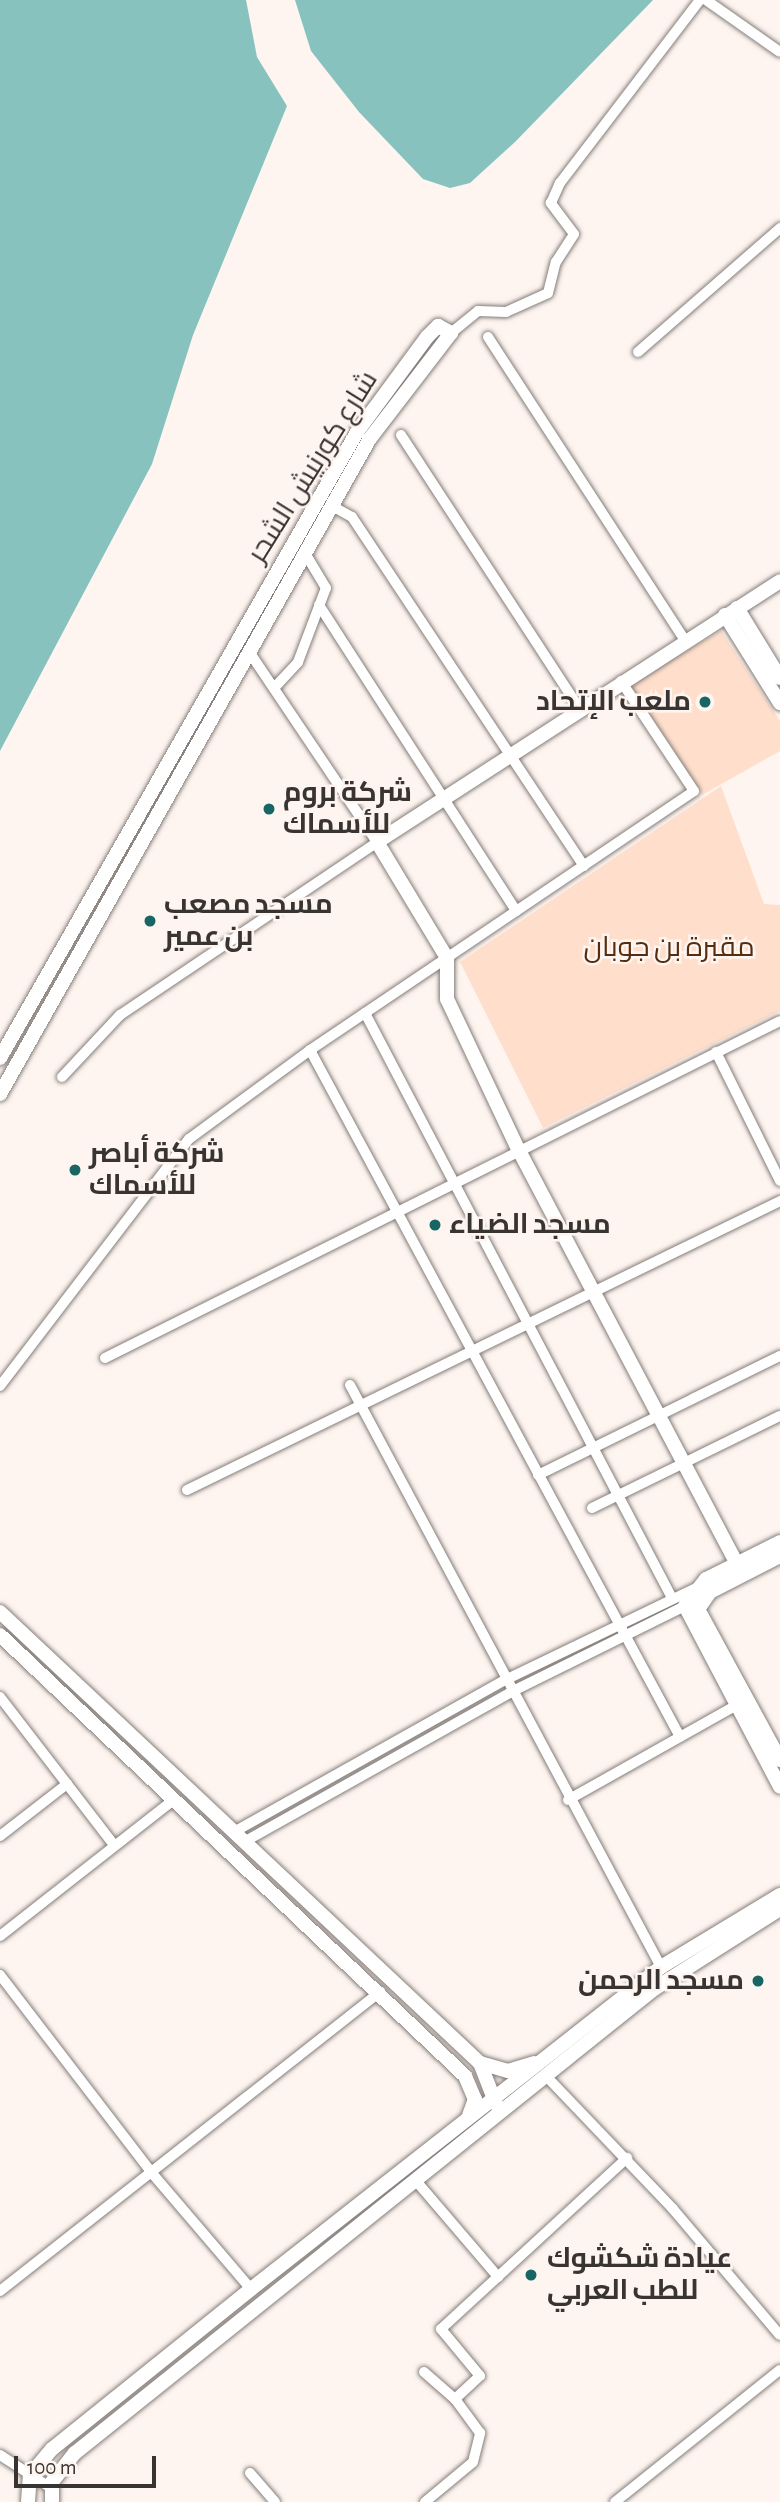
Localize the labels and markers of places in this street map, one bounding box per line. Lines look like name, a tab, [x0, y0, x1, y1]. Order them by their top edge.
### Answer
place label: ملعب الإتحاد	[536, 685, 691, 719]
marker: ملعب الإتحاد	[697, 694, 713, 710]
place label: شركة بروم للأسماك	[283, 776, 412, 842]
marker: شركة بروم للأسماك	[261, 801, 277, 817]
place label: مسجد مصعب بن عمير	[164, 888, 333, 954]
marker: مسجد مصعب بن عمير	[142, 913, 158, 929]
place label: شركة أباصر للأسماك	[89, 1137, 224, 1203]
marker: شركة أباصر للأسماك	[67, 1162, 83, 1178]
place label: مسجد الضياء	[449, 1208, 611, 1242]
marker: مسجد الضياء	[427, 1217, 443, 1233]
place label: مسجد الرحمن	[578, 1964, 744, 1998]
marker: مسجد الرحمن	[750, 1973, 766, 1989]
place label: عيادة شكشوك للطب العربي	[547, 2242, 732, 2308]
marker: عيادة شكشوك للطب العربي	[521, 2265, 541, 2285]

